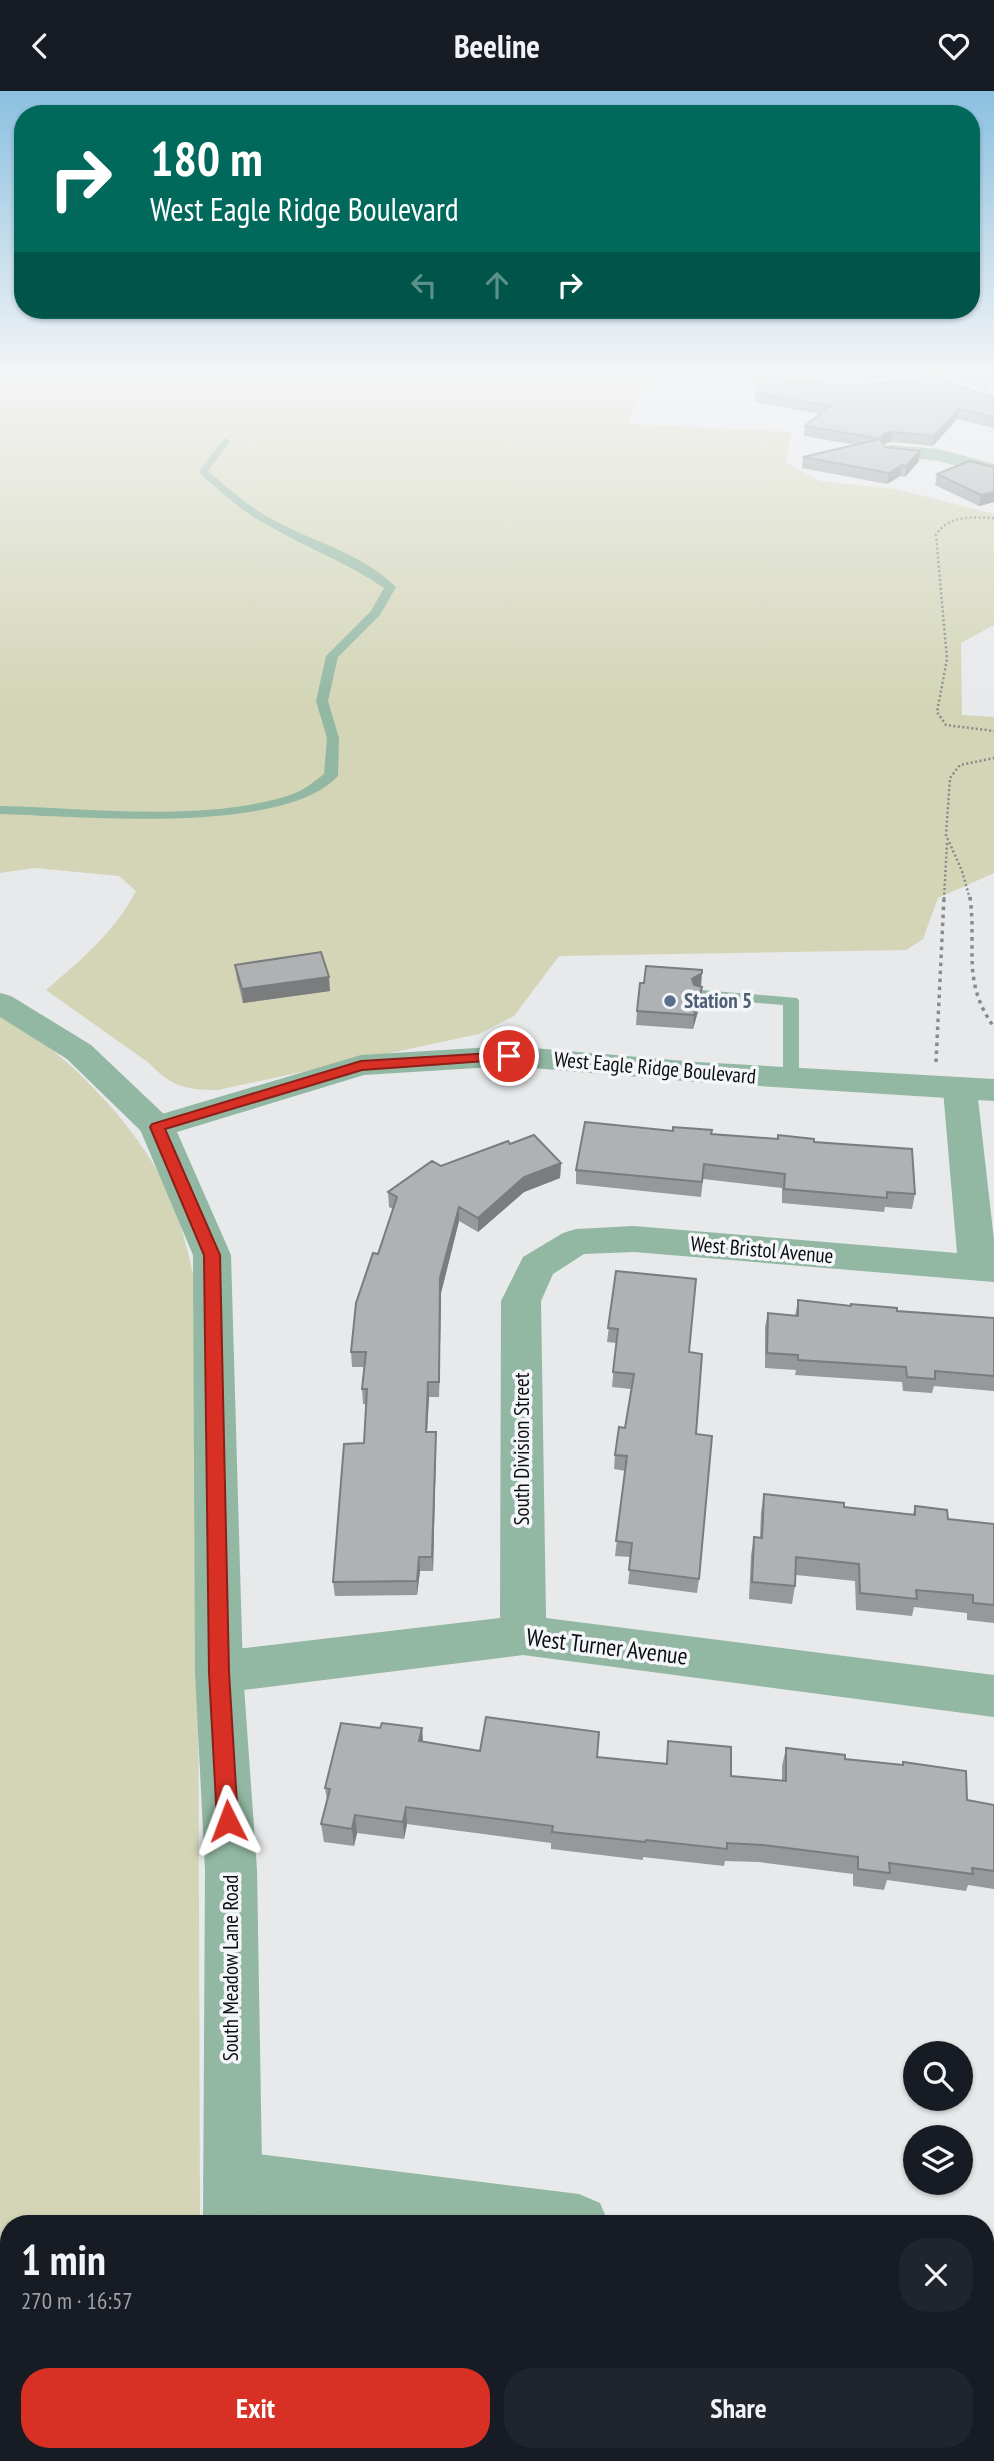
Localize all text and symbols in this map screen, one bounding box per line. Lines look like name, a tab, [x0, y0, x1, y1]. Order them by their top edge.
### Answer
text: Beeline	[454, 25, 540, 67]
icon: back	[21, 27, 59, 65]
icon: heart	[935, 27, 973, 65]
text: 180 m	[150, 126, 263, 190]
icon: right	[35, 133, 126, 224]
text: West Eagle Ridge Boulevard	[150, 188, 459, 230]
icon: left	[405, 266, 443, 304]
icon: ahead	[478, 266, 516, 304]
icon: right	[551, 266, 589, 304]
place label: Station 5	[684, 987, 752, 1014]
marker: Station 5	[662, 993, 678, 1009]
pin	[479, 1026, 539, 1086]
icon: arrive	[490, 1037, 528, 1075]
street label: West Eagle Ridge Boulevard	[553, 1045, 757, 1090]
street label: West Bristol Avenue	[690, 1230, 835, 1269]
street label: South Division Street	[508, 1372, 535, 1525]
street label: West Turner Avenue	[525, 1621, 689, 1672]
position arrow	[191, 1784, 265, 1858]
street label: South Meadow Lane Road	[217, 1875, 244, 2061]
map controls	[903, 2041, 973, 2195]
button: search	[903, 2041, 973, 2111]
button: layers	[903, 2125, 973, 2195]
text: 1 min	[21, 2232, 106, 2287]
button: close	[899, 2238, 973, 2312]
text: 270 m · 16:57	[21, 2286, 133, 2315]
button: Exit	[21, 2368, 490, 2448]
button: Share	[504, 2368, 973, 2448]

